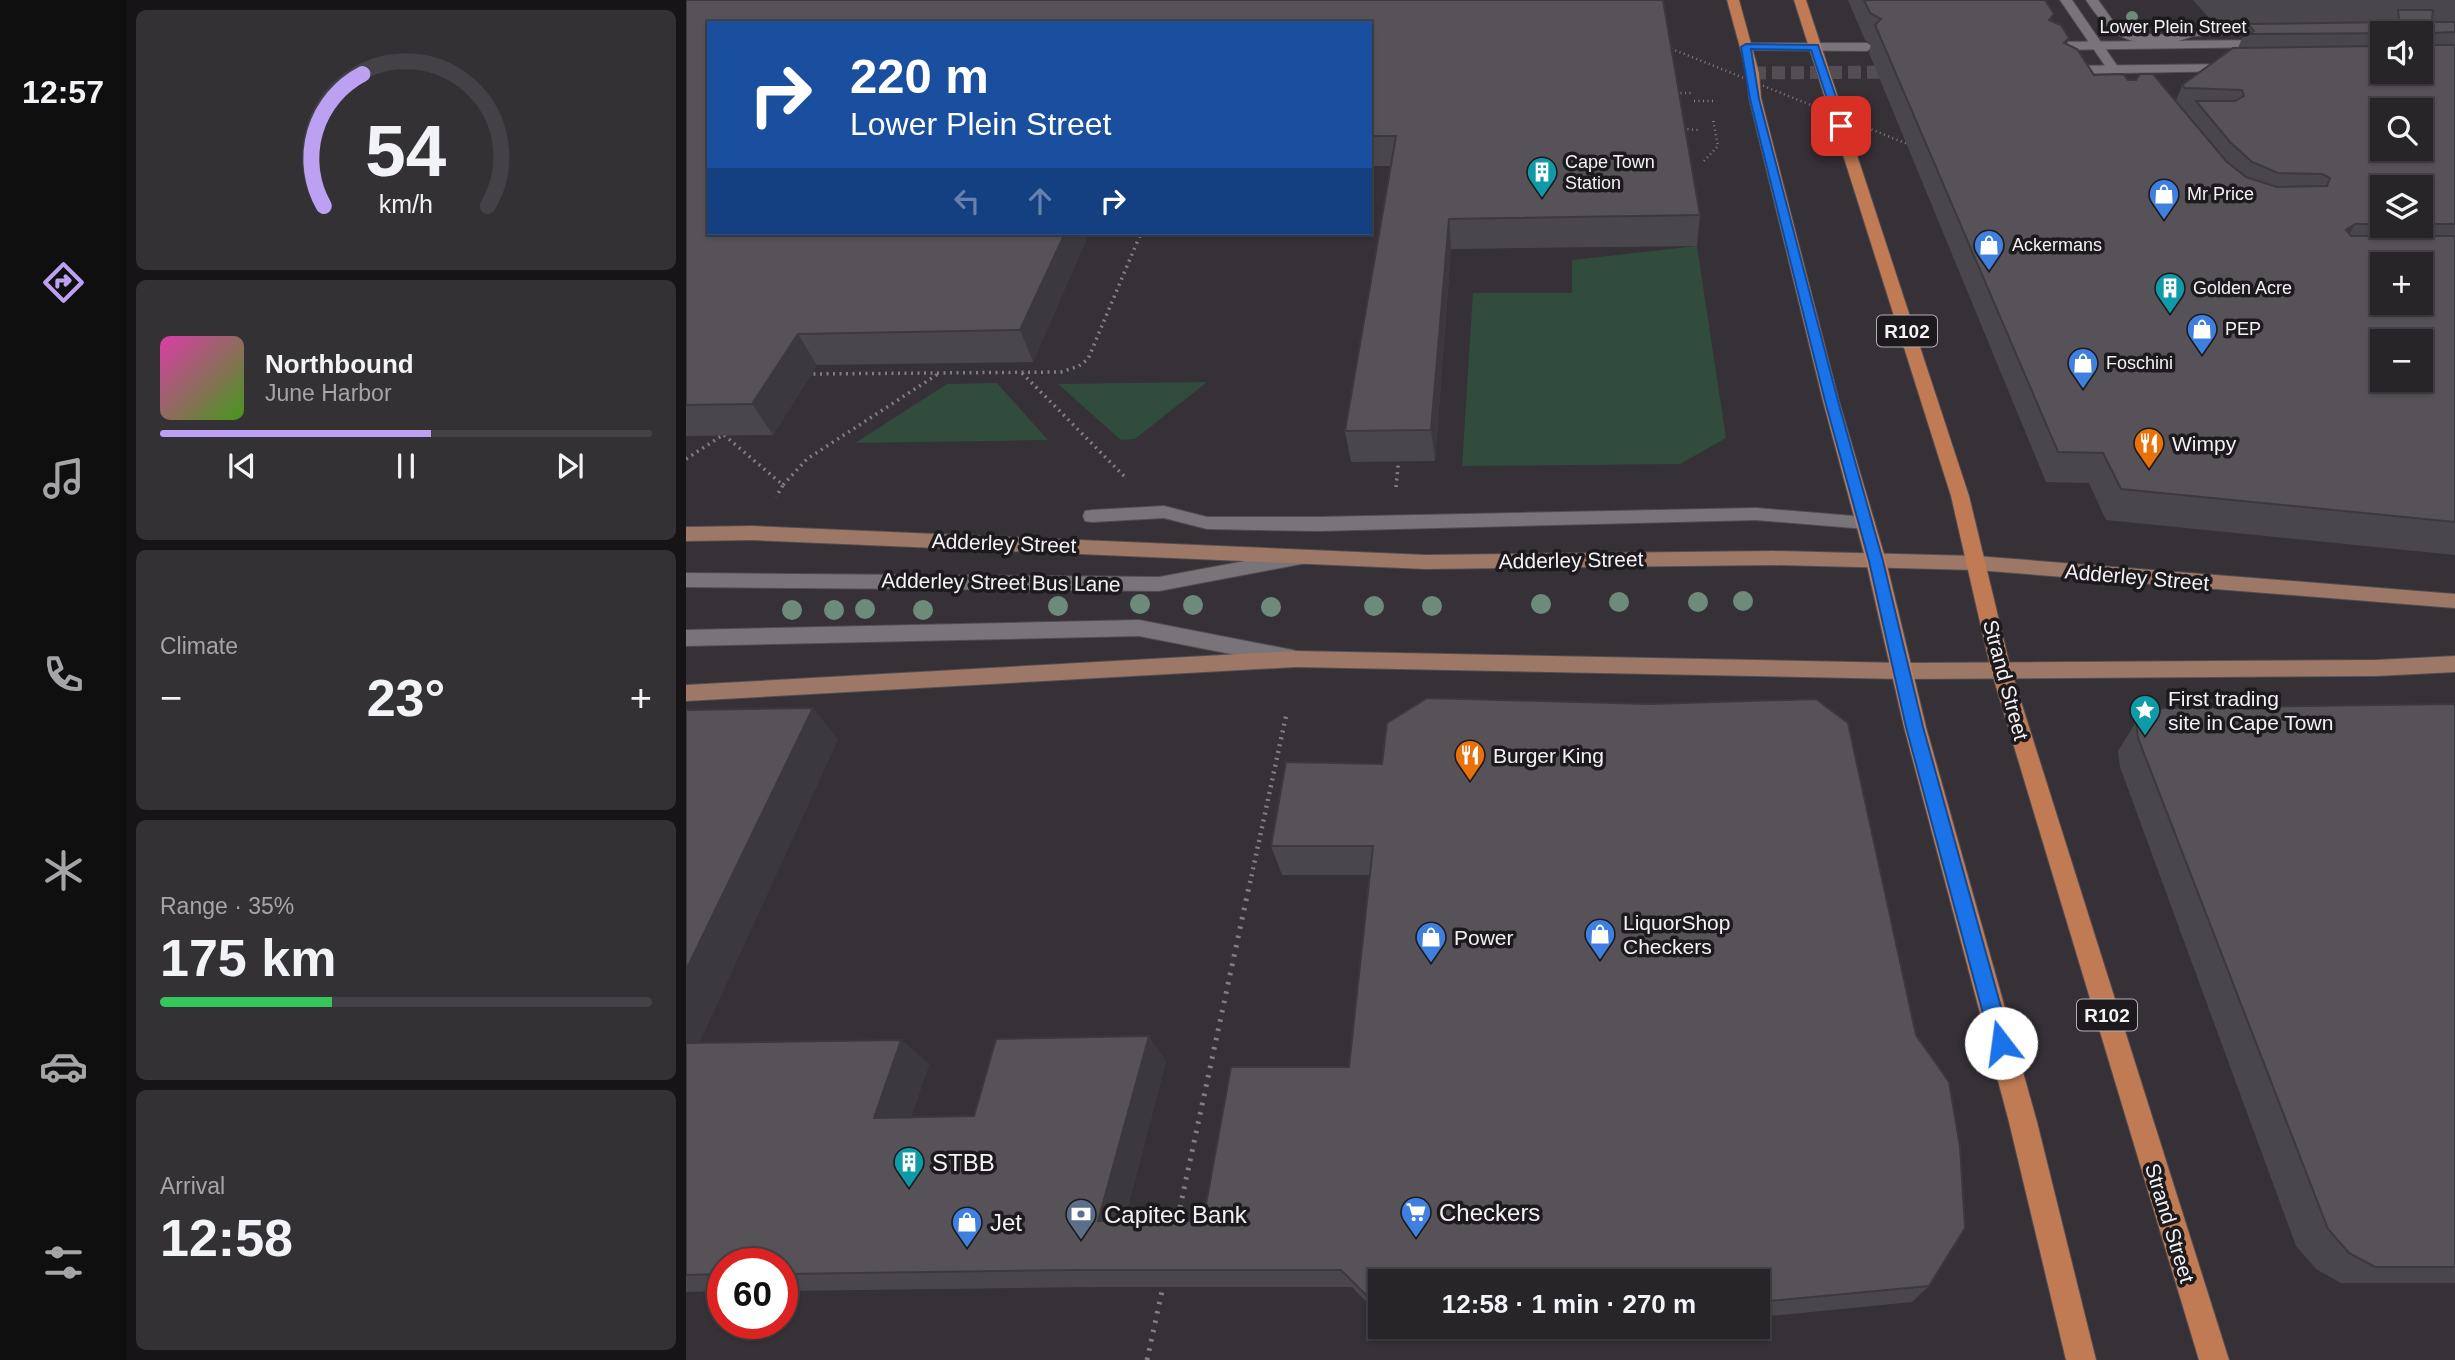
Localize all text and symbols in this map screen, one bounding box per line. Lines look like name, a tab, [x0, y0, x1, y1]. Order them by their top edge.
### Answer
street label: Lower Plein Street	[2099, 17, 2247, 37]
map controls	[2370, 21, 2433, 392]
button: sound	[2370, 21, 2433, 84]
icon: right	[735, 49, 826, 140]
text: 220 m	[850, 49, 989, 103]
text: 12:57	[22, 74, 104, 110]
pin	[1811, 96, 1871, 156]
button: search	[2370, 98, 2433, 161]
text: Lower Plein Street	[850, 106, 1111, 142]
icon: arrive	[1822, 107, 1860, 145]
text: 54	[366, 110, 447, 191]
place label: Cape Town Station	[1565, 152, 1655, 193]
building icon: Cape Town Station	[1525, 155, 1559, 199]
button: layers	[2370, 175, 2433, 238]
shop icon: Mr Price	[2147, 177, 2181, 221]
icon: left	[948, 182, 986, 220]
icon: ahead	[1021, 182, 1059, 220]
icon: right	[1094, 182, 1132, 220]
place label: Mr Price	[2187, 184, 2254, 204]
text: km/h	[379, 190, 433, 218]
shop icon: Ackermans	[1972, 228, 2006, 272]
place label: Ackermans	[2012, 235, 2102, 255]
button: +	[2370, 252, 2433, 315]
icon: directions	[39, 258, 88, 307]
building icon: Golden Acre	[2153, 271, 2187, 315]
place label: Golden Acre	[2193, 278, 2292, 298]
shop icon: PEP	[2185, 312, 2219, 356]
road number: R102	[1877, 316, 1937, 346]
place label: PEP	[2225, 319, 2261, 339]
button: −	[2370, 329, 2433, 392]
shop icon: Foschini	[2066, 346, 2100, 390]
text: Northbound	[265, 349, 414, 379]
place label: Foschini	[2106, 353, 2173, 373]
text: June Harbor	[265, 380, 392, 406]
restaurant icon: Wimpy	[2132, 426, 2166, 470]
place label: Wimpy	[2172, 432, 2237, 455]
icon: previous	[223, 447, 261, 485]
icon: pause	[387, 447, 425, 485]
icon: next	[551, 447, 589, 485]
icon: music	[39, 454, 88, 503]
street label: Adderley Street	[931, 529, 1077, 557]
street label: Adderley Street	[1498, 547, 1644, 573]
street label: Adderley Street	[2064, 559, 2210, 595]
street label: Adderley Street Bus Lane	[881, 568, 1121, 596]
street label: Strand Street	[1979, 617, 2033, 743]
text: Climate	[160, 633, 238, 659]
icon: phone	[39, 650, 88, 699]
text: 23°	[367, 669, 445, 727]
text: −	[160, 677, 182, 719]
text: +	[630, 677, 652, 719]
place label: First trading site in Cape Town	[2168, 687, 2333, 734]
place icon: First trading site in Cape Town	[2128, 693, 2162, 737]
restaurant icon: Burger King	[1453, 738, 1487, 782]
place label: Burger King	[1493, 744, 1604, 767]
icon: climate	[39, 846, 88, 895]
text: Range · 35%	[160, 893, 294, 919]
place label: LiquorShop Checkers	[1623, 911, 1730, 958]
shop icon: LiquorShop Checkers	[1583, 917, 1617, 961]
shop icon: Power	[1414, 920, 1448, 964]
place label: Power	[1454, 926, 1514, 949]
text: 175 km	[160, 929, 336, 987]
road number: R102	[2077, 1000, 2137, 1030]
position arrow	[1964, 1006, 2038, 1080]
icon: car	[39, 1042, 88, 1091]
building icon: STBB	[892, 1145, 926, 1189]
place label: STBB	[932, 1149, 995, 1176]
street label: Strand Street	[2141, 1160, 2199, 1286]
text: Arrival	[160, 1173, 225, 1199]
supermarket icon: Checkers	[1399, 1195, 1433, 1239]
bank icon: Capitec Bank	[1064, 1197, 1098, 1241]
place label: Checkers	[1439, 1199, 1540, 1226]
place label: Capitec Bank	[1104, 1201, 1248, 1228]
shop icon: Jet	[950, 1205, 984, 1249]
text: 12:58	[160, 1209, 293, 1267]
place label: Jet	[990, 1209, 1022, 1236]
icon: filters	[39, 1238, 88, 1287]
speed limit sign: 60	[707, 1248, 798, 1339]
text: 12:58 · 1 min · 270 m	[1442, 1289, 1696, 1319]

